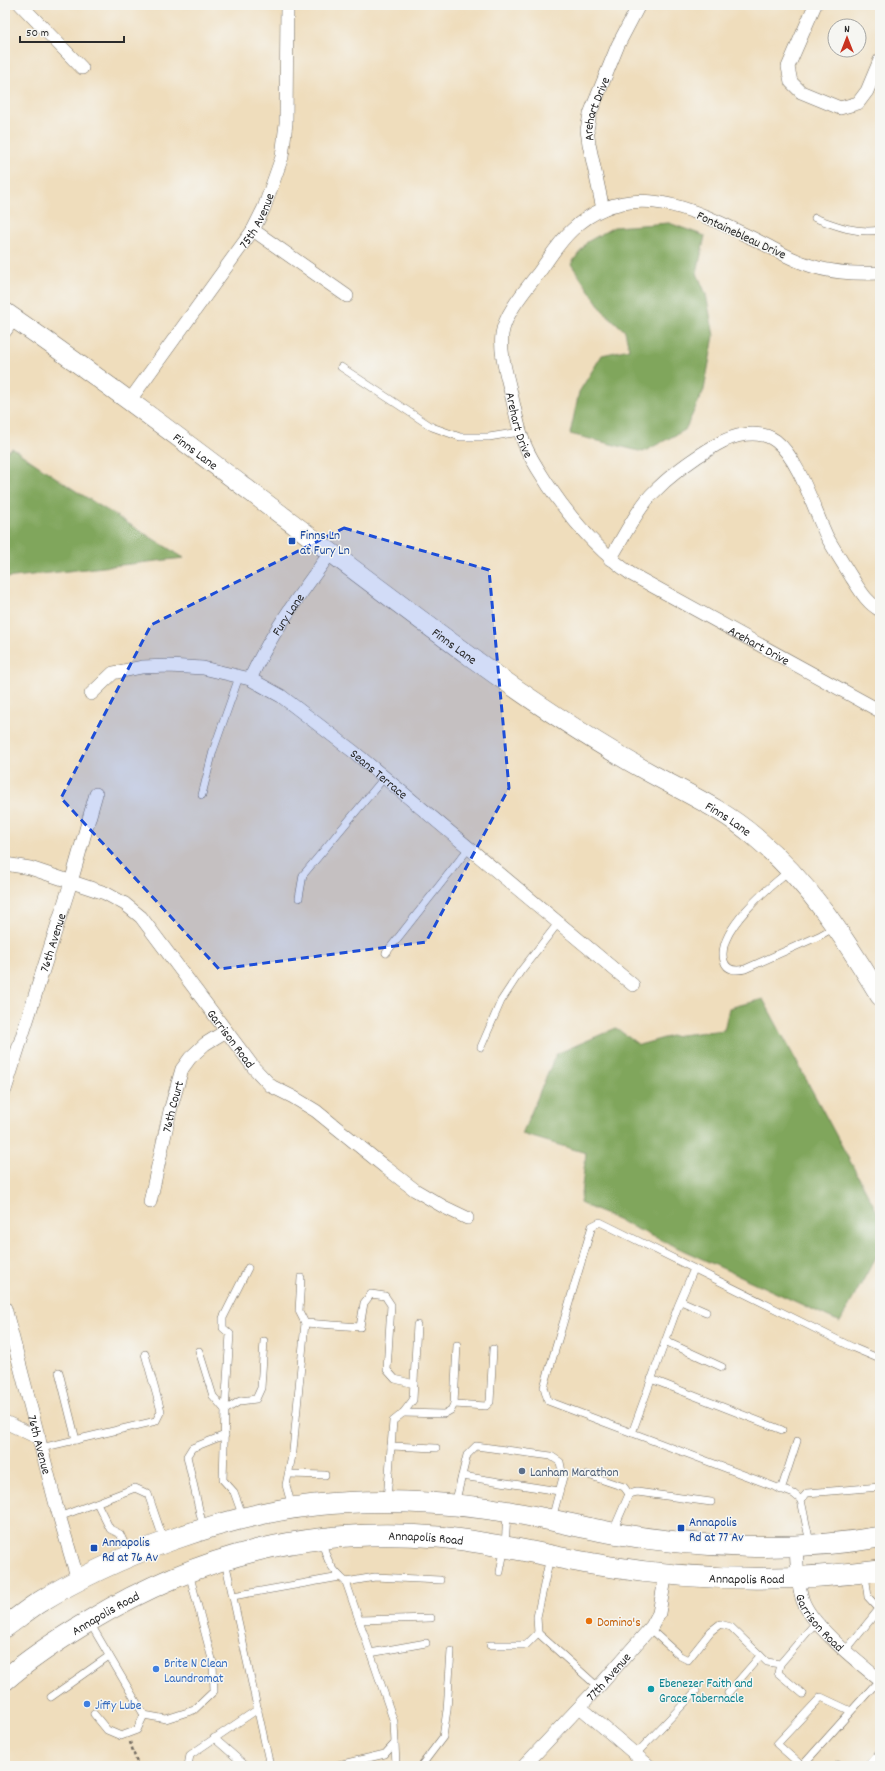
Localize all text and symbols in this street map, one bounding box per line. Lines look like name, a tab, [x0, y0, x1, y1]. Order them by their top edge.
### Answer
scale bar	[20, 18, 124, 44]
north arrow	[827, 18, 867, 58]
text: N	[844, 22, 850, 38]
text: 50 m	[26, 25, 49, 42]
street label: Arehart Drive	[580, 74, 616, 142]
street label: 75th Avenue	[236, 191, 281, 253]
street label: Fontainebleau Drive	[693, 207, 789, 265]
street label: Arehart Drive	[499, 391, 537, 462]
street label: Finns Lane	[168, 429, 221, 476]
place label: Finns Ln at Fury Ln	[300, 527, 350, 561]
marker: Finns Ln at Fury Ln	[287, 536, 297, 546]
street label: Fury Lane	[268, 590, 310, 640]
street label: Arehart Drive	[724, 622, 793, 672]
street label: Finns Lane	[427, 624, 480, 670]
street label: Seans Terrace	[345, 746, 411, 805]
street label: Finns Lane	[701, 798, 755, 842]
street label: 76th Avenue	[36, 911, 73, 975]
street label: Garrison Road	[201, 1006, 258, 1073]
street label: 76th Court	[159, 1079, 190, 1135]
street label: 76th Avenue	[21, 1413, 55, 1477]
place label: Lanham Marathon	[530, 1464, 619, 1483]
marker: Lanham Marathon	[517, 1466, 527, 1476]
place label: Annapolis Rd at 77 Av	[689, 1514, 744, 1548]
marker: Annapolis Rd at 77 Av	[676, 1523, 686, 1533]
street label: Annapolis Road	[388, 1528, 464, 1552]
place label: Annapolis Rd at 76 Av	[102, 1534, 159, 1568]
marker: Annapolis Rd at 76 Av	[89, 1543, 99, 1553]
street label: Annapolis Road	[709, 1570, 785, 1590]
street label: Annapolis Road	[69, 1588, 143, 1641]
street label: Garrison Road	[789, 1592, 847, 1657]
place label: Domino's	[597, 1614, 641, 1633]
marker: Domino's	[584, 1616, 594, 1626]
street label: 77th Avenue	[583, 1649, 637, 1706]
place label: Brite N Clean Laundromat	[164, 1655, 228, 1689]
marker: Brite N Clean Laundromat	[151, 1664, 161, 1674]
place label: Ebenezer Faith and Grace Tabernacle	[659, 1675, 753, 1709]
marker: Ebenezer Faith and Grace Tabernacle	[646, 1684, 656, 1694]
place label: Jiffy Lube	[95, 1697, 142, 1716]
marker: Jiffy Lube	[82, 1699, 92, 1709]

